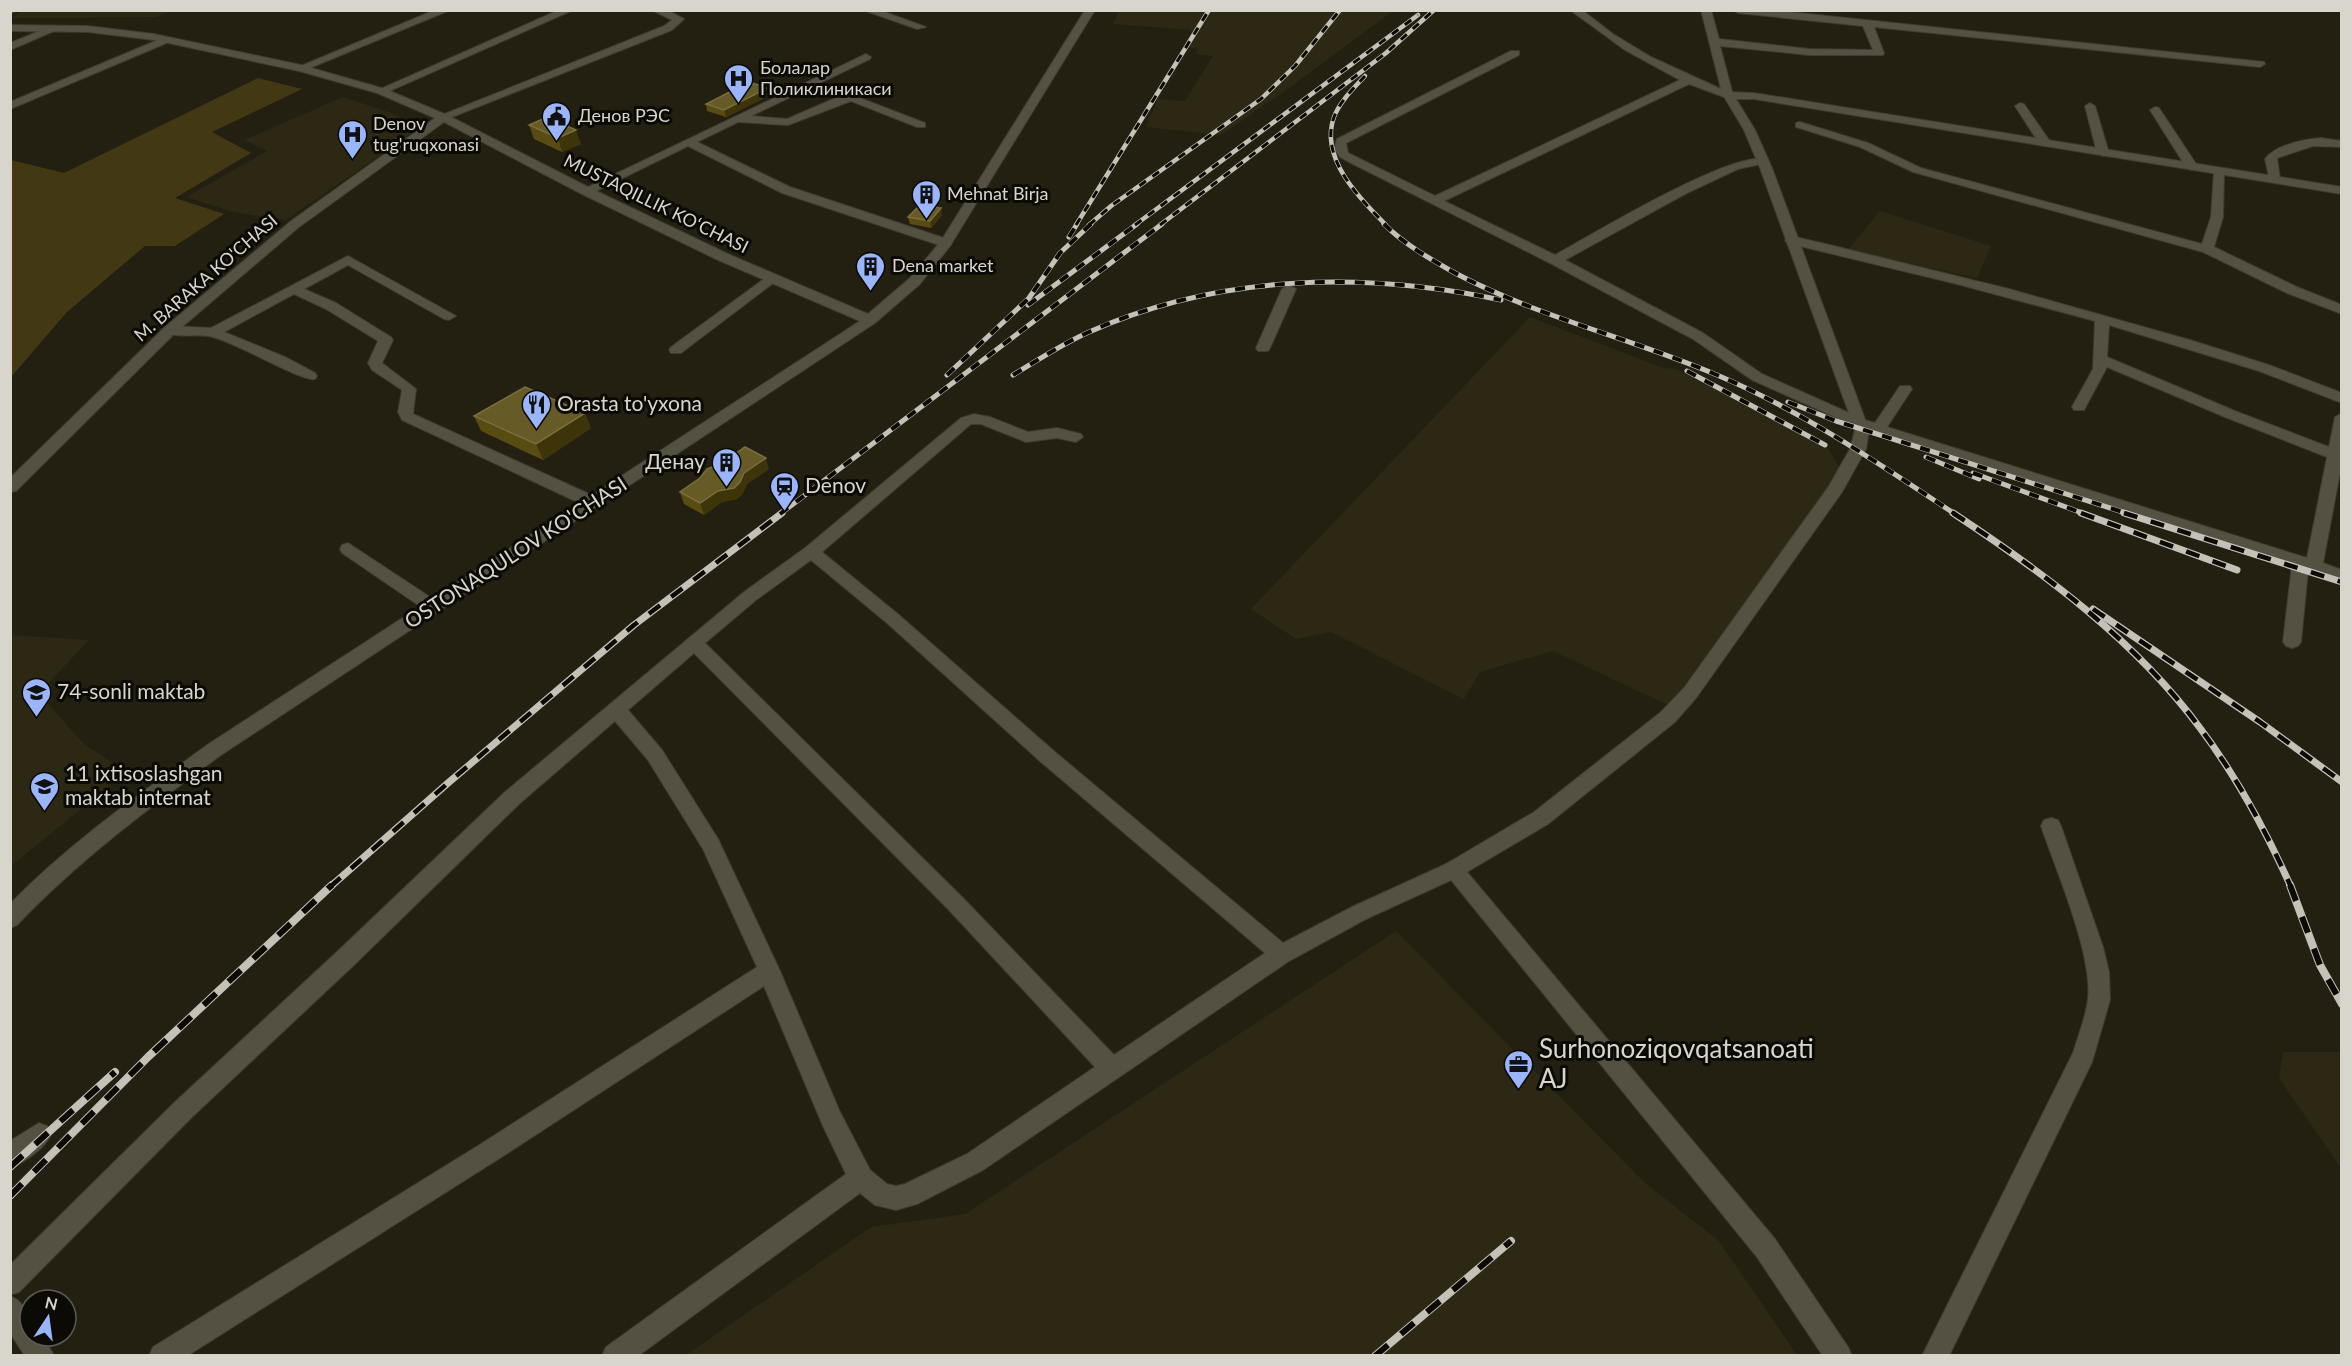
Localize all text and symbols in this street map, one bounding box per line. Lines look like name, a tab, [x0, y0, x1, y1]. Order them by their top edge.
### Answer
place label: Болалар Поликлиникаси	[760, 56, 892, 99]
hospital icon: Болалар Поликлиникаси	[723, 62, 755, 104]
public building icon: Денов РЭС	[541, 100, 573, 142]
place label: Денов РЭС	[578, 104, 670, 126]
place label: Denov tug'ruqxonasi	[373, 112, 479, 155]
hospital icon: Denov tug'ruqxonasi	[336, 118, 368, 160]
street label: MUSTAQILLIK KO‘CHASI	[561, 149, 752, 257]
building icon: Mehnat Birja	[910, 178, 942, 220]
place label: Mehnat Birja	[947, 182, 1049, 204]
street label: M. BARAKA KO'CHASI	[129, 209, 282, 346]
building icon: Dena market	[855, 250, 887, 292]
place label: Dena market	[892, 254, 994, 276]
restaurant icon: Orasta to'yxona	[520, 388, 552, 430]
place label: Orasta to'yxona	[557, 390, 702, 415]
building icon: Денау	[710, 446, 742, 488]
place label: Денау	[645, 448, 705, 473]
station icon: Denov	[768, 470, 800, 512]
street label: OSTONAQULOV KO'CHASI	[399, 471, 631, 633]
place label: Denov	[805, 472, 866, 497]
school or university icon: 74-sonli maktab	[20, 676, 52, 718]
place label: 74-sonli maktab	[57, 678, 205, 703]
place label: 11 ixtisoslashgan maktab internat	[65, 760, 223, 809]
school or university icon: 11 ixtisoslashgan maktab internat	[28, 770, 60, 812]
place label: Surhonoziqovqatsanoati AJ	[1539, 1032, 1814, 1094]
office icon: Surhonoziqovqatsanoati AJ	[1502, 1048, 1534, 1090]
north arrow	[18, 1288, 78, 1348]
text: N	[43, 1292, 60, 1314]

